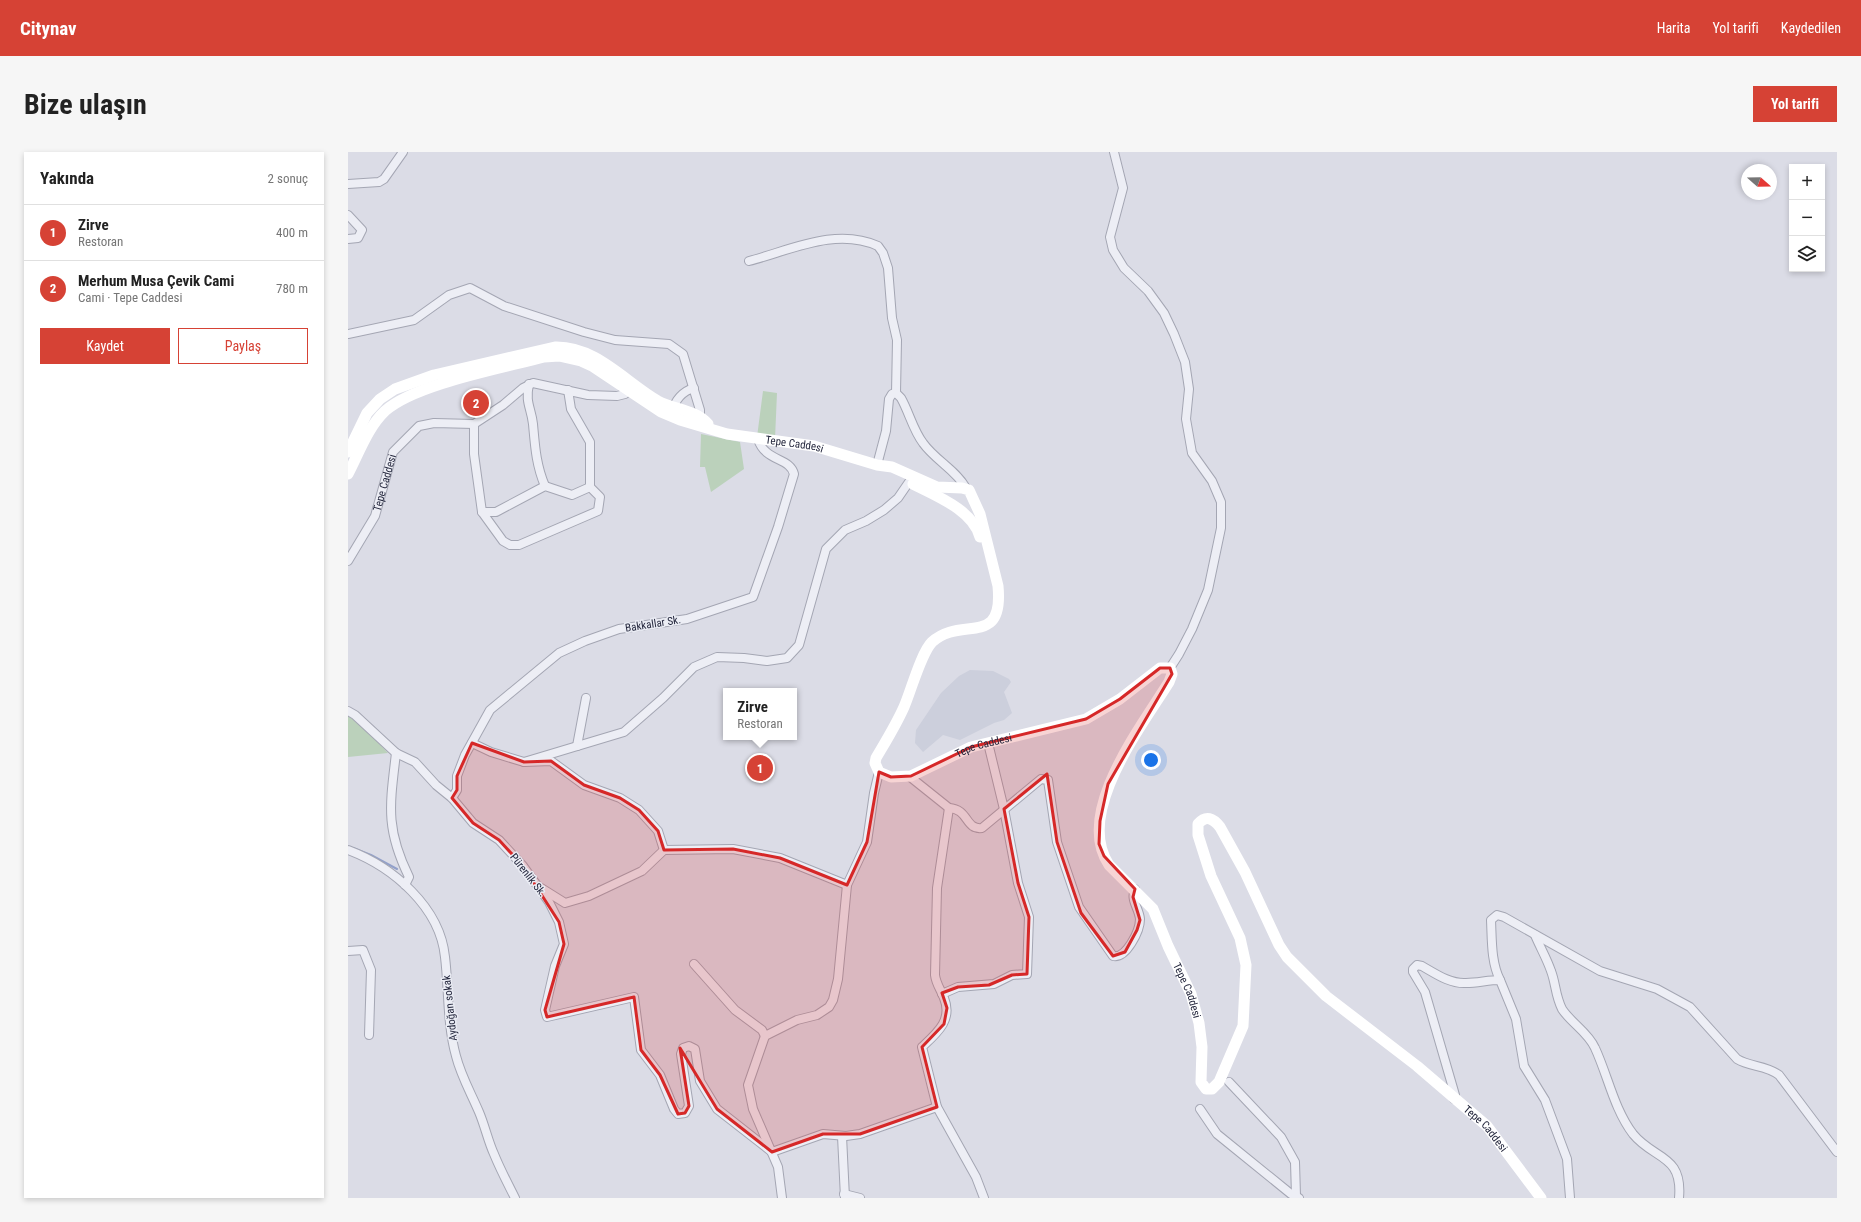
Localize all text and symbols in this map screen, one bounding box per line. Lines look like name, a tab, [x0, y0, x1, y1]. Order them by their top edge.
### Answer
text: Citynav	[20, 17, 77, 40]
text: Harita	[1657, 20, 1690, 36]
text: Yol tarifi	[1712, 20, 1759, 36]
text: Kaydedilen	[1781, 20, 1841, 36]
button: Yol tarifi	[1753, 86, 1837, 122]
text: Bize ulaşın	[24, 88, 147, 121]
north arrow	[1741, 164, 1777, 200]
map controls	[1789, 164, 1825, 272]
button: +	[1789, 164, 1825, 200]
text: Yakında	[40, 168, 94, 188]
text: 2 sonuç	[268, 171, 308, 186]
button: −	[1789, 200, 1825, 236]
text: Zirve	[78, 216, 109, 234]
text: 1	[50, 225, 56, 240]
text: 400 m	[276, 225, 308, 240]
text: Restoran	[78, 234, 123, 249]
button: layers	[1789, 236, 1825, 272]
text: Merhum Musa Çevik Cami	[78, 272, 234, 290]
text: 2	[50, 281, 56, 296]
text: 780 m	[276, 281, 308, 296]
text: Cami · Tepe Caddesi	[78, 290, 182, 305]
button: Kaydet	[40, 328, 170, 364]
button: Paylaş	[178, 328, 308, 364]
pin: 2	[463, 388, 489, 418]
street label: Tepe Caddesi	[765, 433, 825, 455]
street label: Tepe Caddesi	[370, 453, 399, 513]
street label: Bakkallar Sk.	[624, 613, 682, 635]
popup	[723, 688, 797, 740]
text: Zirve	[737, 698, 768, 716]
text: Restoran	[737, 716, 783, 731]
street label: Tepe Caddesi	[953, 731, 1013, 760]
your location	[1141, 750, 1161, 770]
pin: 1	[747, 753, 773, 783]
street label: Pürenlik Sk.	[507, 851, 549, 899]
street label: Tepe Caddesi	[1170, 960, 1204, 1019]
street label: Aydoğan sokak	[440, 975, 460, 1041]
street label: Tepe Caddesi	[1461, 1103, 1510, 1154]

